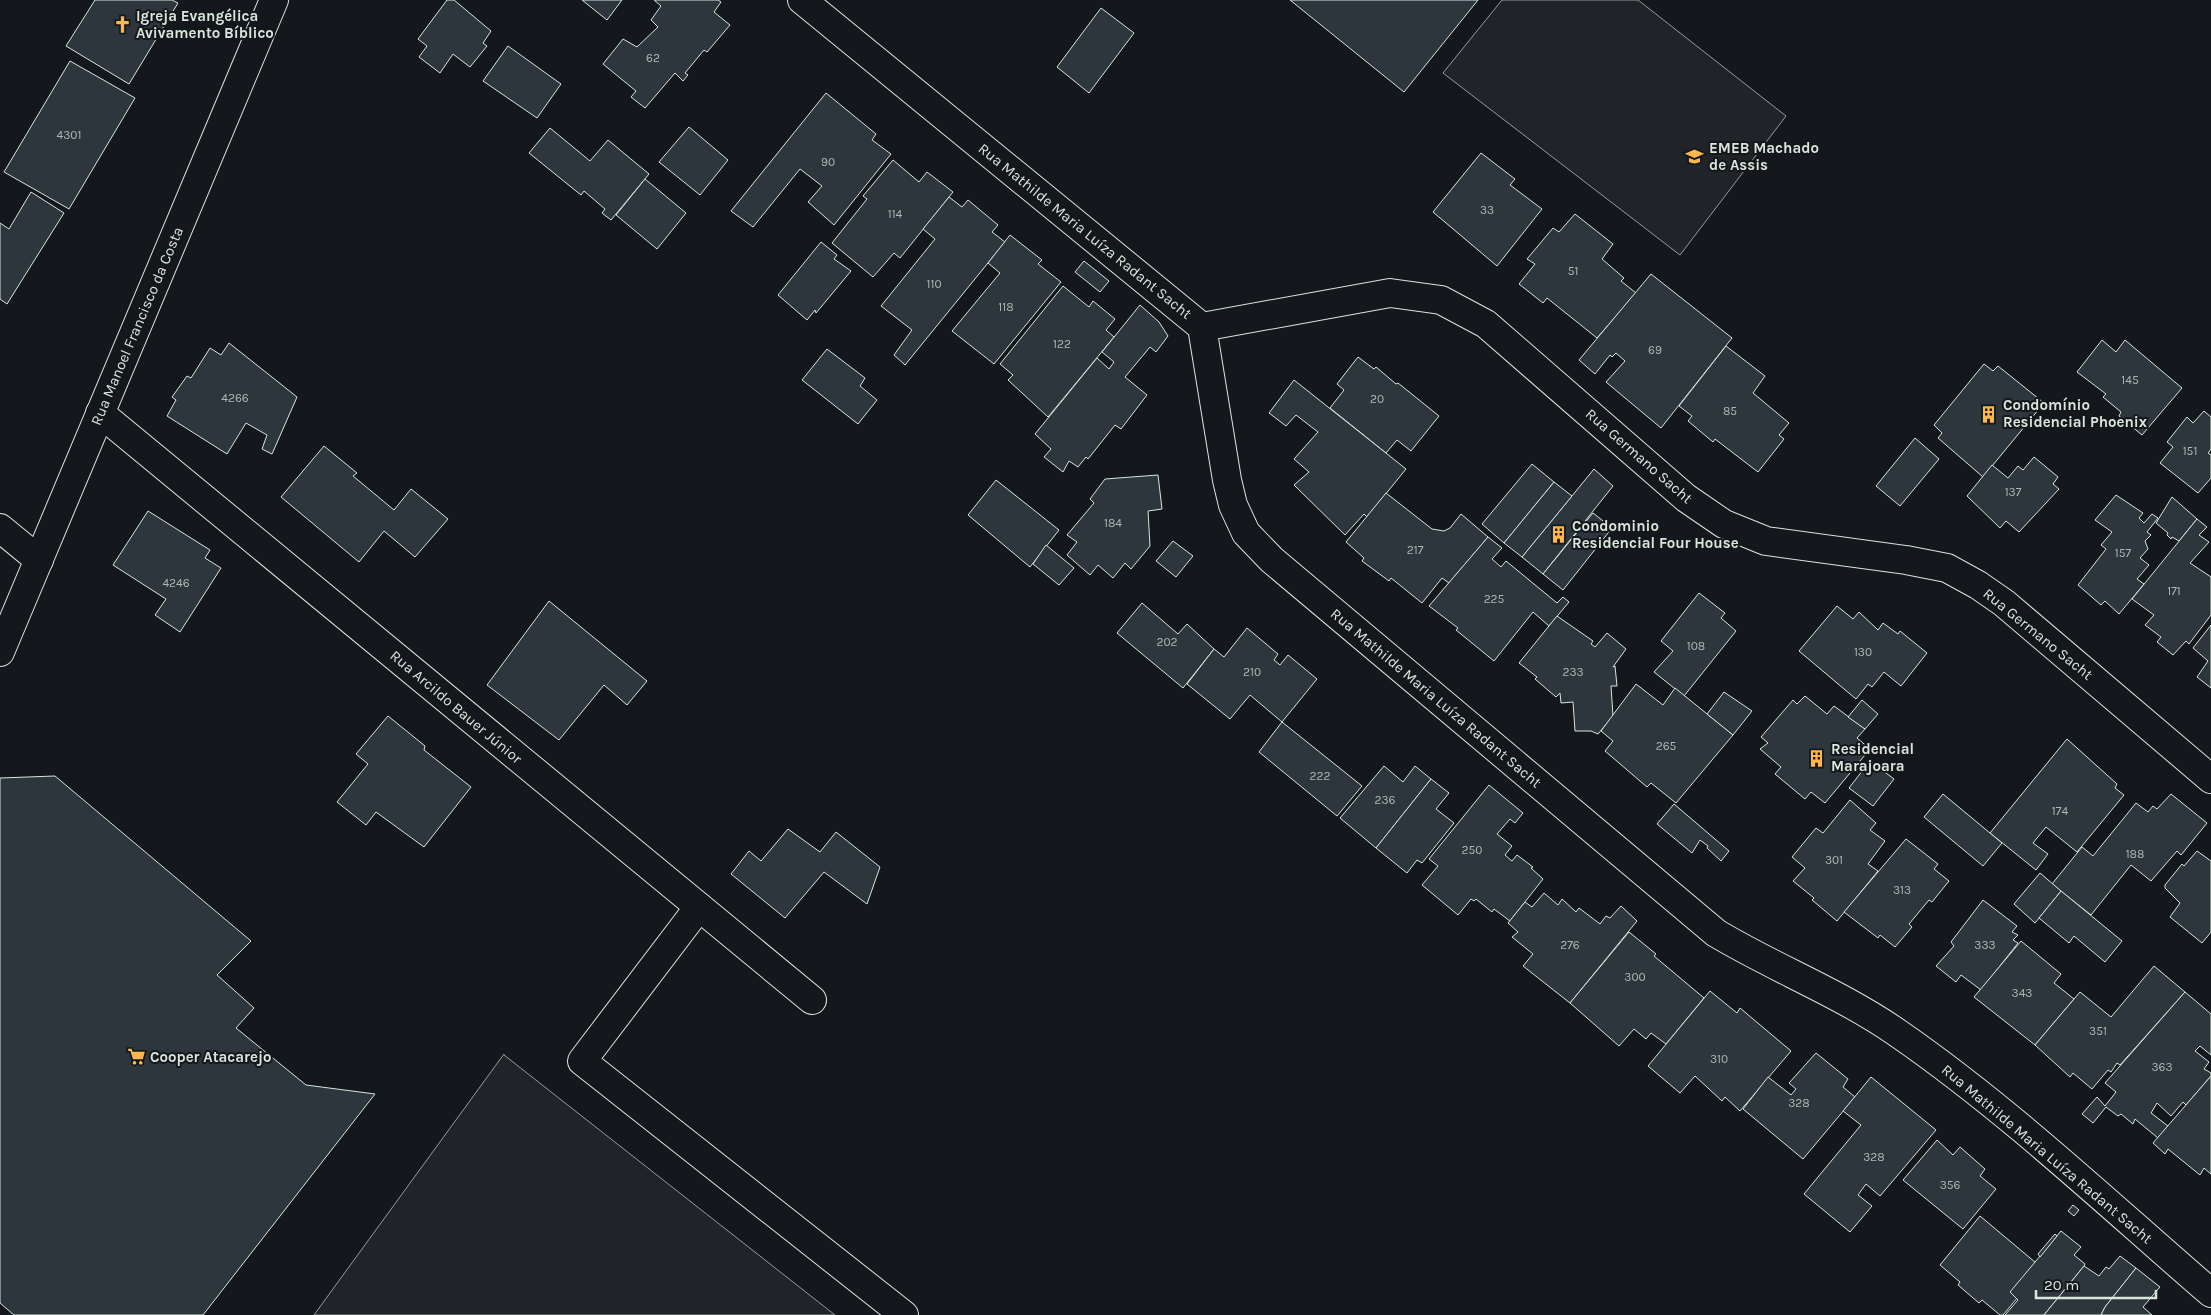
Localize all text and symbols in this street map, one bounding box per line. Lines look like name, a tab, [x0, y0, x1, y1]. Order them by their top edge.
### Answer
place label: Igreja Evangélica Avivamento Bíblico	[136, 7, 274, 42]
church icon: Igreja Evangélica Avivamento Bíblico	[112, 15, 132, 35]
house number: 62	[646, 51, 660, 65]
house number: 4301	[57, 128, 81, 142]
street label: Rua Mathilde Maria Luíza Radant Sacht	[975, 139, 1196, 323]
place label: EMEB Machado de Assis	[1709, 139, 1819, 174]
school or university icon: EMEB Machado de Assis	[1685, 147, 1705, 167]
house number: 90	[821, 155, 835, 169]
house number: 33	[1480, 203, 1494, 217]
house number: 114	[888, 207, 903, 221]
street label: Rua Manoel Francisco da Costa	[87, 224, 187, 428]
house number: 51	[1568, 264, 1578, 278]
house number: 110	[926, 277, 942, 291]
house number: 118	[998, 300, 1014, 314]
house number: 122	[1053, 337, 1071, 351]
house number: 69	[1648, 343, 1662, 357]
house number: 145	[2121, 373, 2139, 387]
house number: 4266	[221, 391, 249, 405]
house number: 20	[1370, 392, 1384, 406]
place label: Condomínio Residencial Phoenix	[2003, 396, 2148, 431]
house number: 85	[1723, 404, 1737, 418]
building icon: Condomínio Residencial Phoenix	[1979, 404, 1999, 424]
street label: Rua Germano Sacht	[1582, 405, 1696, 508]
house number: 151	[2183, 444, 2197, 458]
house number: 137	[2005, 485, 2022, 499]
house number: 184	[1104, 516, 1122, 530]
place label: Condominio Residencial Four House	[1572, 517, 1739, 552]
building icon: Condominio Residencial Four House	[1548, 525, 1568, 545]
house number: 217	[1407, 543, 1424, 557]
house number: 157	[2115, 546, 2132, 560]
house number: 4246	[162, 576, 190, 590]
street label: Rua Germano Sacht	[1980, 584, 2097, 684]
house number: 171	[2167, 584, 2181, 598]
house number: 225	[1484, 592, 1505, 606]
street label: Rua Mathilde Maria Luíza Radant Sacht	[1327, 605, 1545, 792]
house number: 202	[1156, 635, 1178, 649]
house number: 108	[1687, 639, 1705, 653]
house number: 130	[1854, 645, 1872, 659]
street label: Rua Arcildo Bauer Júnior	[386, 646, 526, 768]
house number: 210	[1243, 665, 1261, 679]
house number: 233	[1562, 665, 1584, 679]
house number: 265	[1656, 739, 1677, 753]
place label: Residencial Marajoara	[1831, 740, 1914, 775]
building icon: Residencial Marajoara	[1807, 748, 1827, 768]
house number: 222	[1310, 769, 1330, 783]
house number: 236	[1375, 793, 1396, 807]
house number: 174	[2052, 804, 2068, 818]
house number: 250	[1462, 843, 1482, 857]
house number: 188	[2126, 847, 2144, 861]
house number: 301	[1825, 853, 1843, 867]
house number: 313	[1893, 883, 1911, 897]
house number: 276	[1560, 938, 1580, 952]
house number: 333	[1974, 938, 1996, 952]
house number: 300	[1624, 970, 1646, 984]
house number: 343	[2012, 986, 2032, 1000]
house number: 351	[2089, 1024, 2107, 1038]
supermarket icon: Cooper Atacarejo	[126, 1047, 146, 1067]
place label: Cooper Atacarejo	[150, 1048, 271, 1066]
house number: 310	[1710, 1052, 1728, 1066]
house number: 363	[2151, 1060, 2173, 1074]
street label: Rua Mathilde Maria Luíza Radant Sacht	[1938, 1061, 2156, 1248]
house number: 328	[1788, 1096, 1810, 1110]
house number: 328	[1863, 1150, 1885, 1164]
house number: 356	[1940, 1178, 1960, 1192]
scale bar	[2036, 1268, 2156, 1300]
text: 20 m	[2044, 1276, 2079, 1294]

